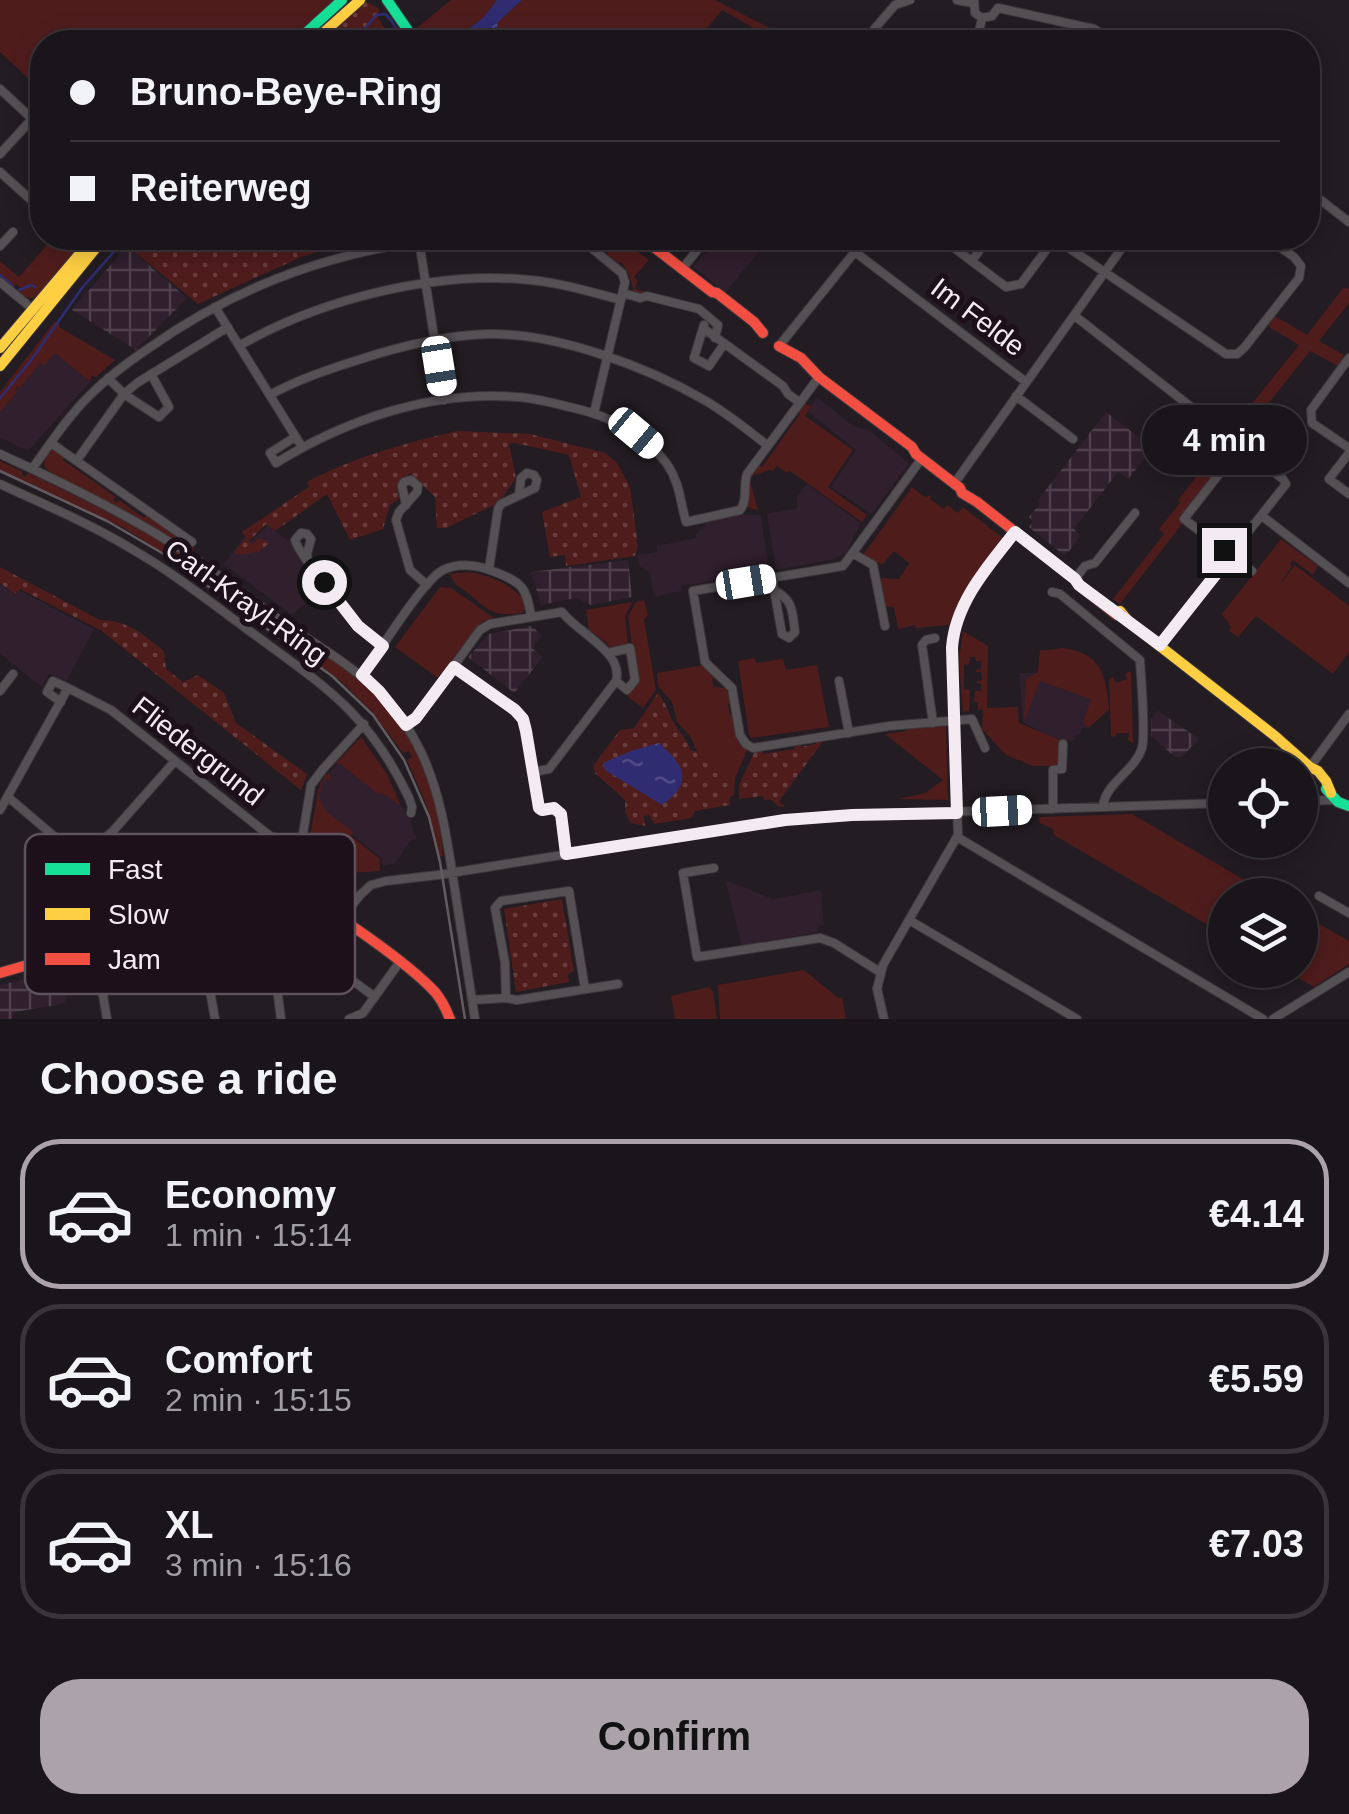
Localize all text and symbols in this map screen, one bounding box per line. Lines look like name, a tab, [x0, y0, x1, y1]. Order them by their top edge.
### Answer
text: Bruno-Beye-Ring	[130, 71, 442, 113]
text: Reiterweg	[130, 167, 312, 209]
street label: Im Felde	[925, 272, 1031, 362]
car	[419, 334, 459, 398]
car	[603, 402, 669, 464]
callout: 4 min	[1142, 405, 1306, 475]
text: 4 min	[1183, 422, 1266, 458]
route end	[1202, 528, 1247, 573]
street label: Carl-Krayl-Ring	[159, 533, 333, 671]
route start	[302, 560, 347, 605]
car	[714, 562, 778, 602]
street label: Fliedergrund	[127, 690, 269, 812]
map controls	[1208, 748, 1318, 988]
button: locate	[1208, 748, 1318, 858]
car	[971, 794, 1033, 828]
legend	[25, 834, 355, 994]
text: Fast	[108, 854, 163, 885]
button: layers	[1208, 878, 1318, 988]
text: Slow	[108, 899, 169, 930]
text: Jam	[108, 944, 161, 975]
text: Choose a ride	[40, 1053, 338, 1104]
icon: car	[45, 1169, 135, 1259]
text: Economy	[165, 1174, 336, 1216]
text: €4.14	[1209, 1193, 1304, 1235]
text: 1 min · 15:14	[165, 1217, 352, 1253]
icon: car	[45, 1334, 135, 1424]
text: Comfort	[165, 1339, 313, 1381]
text: €5.59	[1209, 1358, 1304, 1400]
text: 2 min · 15:15	[165, 1382, 352, 1418]
icon: car	[45, 1499, 135, 1589]
text: XL	[165, 1504, 214, 1546]
text: €7.03	[1209, 1523, 1304, 1565]
text: 3 min · 15:16	[165, 1547, 352, 1583]
button: Confirm	[40, 1679, 1309, 1794]

